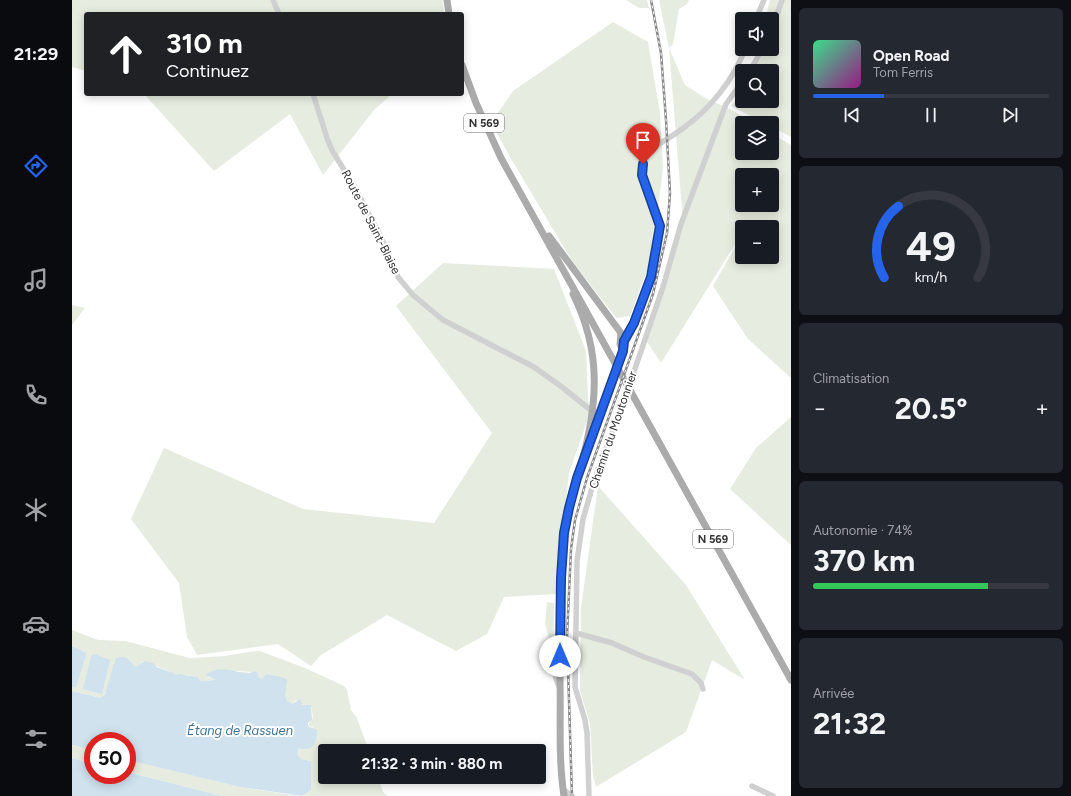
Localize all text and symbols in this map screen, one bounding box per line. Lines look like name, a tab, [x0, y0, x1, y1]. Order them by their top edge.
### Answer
map controls	[735, 12, 779, 264]
button: sound	[735, 12, 779, 56]
text: 310 m	[166, 26, 243, 60]
icon: ahead	[100, 28, 152, 80]
text: 21:29	[14, 43, 58, 65]
text: Open Road	[873, 47, 950, 65]
text: Continuez	[166, 60, 249, 82]
button: search	[735, 64, 779, 108]
text: Tom Ferris	[873, 65, 933, 80]
icon: previous	[841, 104, 863, 126]
icon: pause	[920, 104, 942, 126]
icon: next	[999, 104, 1021, 126]
road number: N 569	[464, 114, 504, 132]
button: layers	[735, 116, 779, 160]
pin	[626, 123, 660, 164]
icon: arrive	[632, 129, 654, 151]
icon: directions	[22, 152, 50, 180]
street label: Route de Saint-Blaise	[339, 167, 404, 277]
button: +	[735, 168, 779, 212]
button: −	[735, 220, 779, 264]
text: 49	[906, 221, 956, 271]
icon: music	[22, 266, 50, 294]
text: km/h	[915, 268, 947, 286]
street label: Chemin du Moutonnier	[586, 369, 640, 491]
text: Climatisation	[813, 371, 889, 386]
icon: phone	[22, 381, 50, 409]
text: 20.5°	[894, 390, 968, 427]
text: −	[813, 395, 827, 422]
text: +	[1035, 395, 1049, 422]
icon: climate	[22, 496, 50, 524]
text: Autonomie · 74%	[813, 523, 912, 538]
road number: N 569	[693, 530, 733, 548]
text: 370 km	[813, 542, 915, 579]
icon: car	[22, 610, 50, 638]
position arrow	[539, 635, 581, 677]
text: Arrivée	[813, 686, 854, 701]
text: 21:32	[813, 705, 886, 742]
water label: Étang de Rassuen	[187, 723, 293, 738]
icon: filters	[22, 725, 50, 753]
speed limit sign: 50	[84, 732, 136, 784]
text: 21:32 · 3 min · 880 m	[362, 755, 502, 773]

